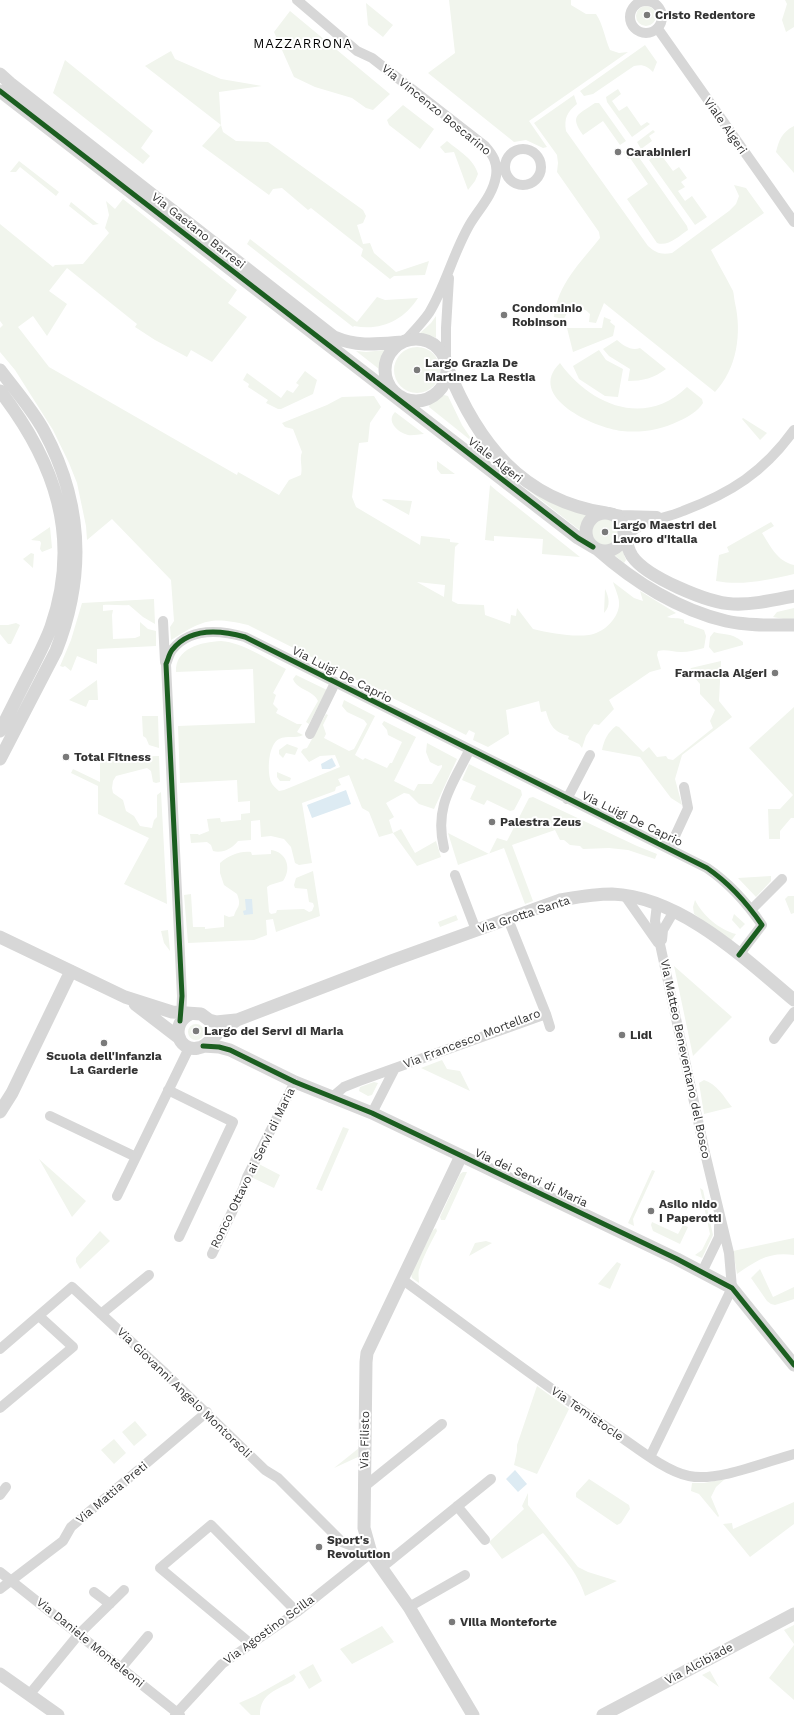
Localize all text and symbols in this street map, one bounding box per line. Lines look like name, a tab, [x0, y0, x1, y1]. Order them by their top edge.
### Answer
place label: Cristo Redentore	[655, 8, 756, 22]
marker: Cristo Redentore	[642, 10, 652, 20]
district label: MAZZARRONA	[253, 36, 353, 52]
street label: Via Vincenzo Boscarino	[378, 61, 494, 159]
street label: Viale Algeri	[700, 95, 750, 157]
place label: Carabinieri	[626, 145, 691, 159]
marker: Carabinieri	[613, 147, 623, 157]
street label: Via Gaetano Barresi	[148, 190, 248, 272]
place label: Condominio Robinson	[512, 301, 582, 329]
marker: Condominio Robinson	[499, 310, 509, 320]
place label: Largo Grazia De Martinez La Restia	[425, 356, 535, 384]
marker: Largo Grazia De Martinez La Restia	[412, 365, 422, 375]
street label: Viale Algeri	[465, 434, 525, 486]
place label: Largo Maestri del Lavoro d'Italia	[613, 518, 716, 546]
marker: Largo Maestri del Lavoro d'Italia	[600, 527, 610, 537]
street label: Via Luigi De Caprio	[289, 643, 395, 707]
place label: Farmacia Algeri	[675, 666, 767, 680]
marker: Farmacia Algeri	[770, 668, 780, 678]
place label: Total Fitness	[74, 750, 151, 764]
marker: Total Fitness	[61, 752, 71, 762]
street label: Via Luigi De Caprio	[579, 788, 685, 850]
place label: Palestra Zeus	[500, 815, 581, 829]
marker: Palestra Zeus	[487, 817, 497, 827]
street label: Via Grotta Santa	[476, 893, 572, 937]
street label: Via Matteo Beneventano del Bosco	[657, 958, 713, 1160]
street label: Via Francesco Mortellaro	[402, 1006, 542, 1072]
place label: Largo dei Servi di Maria	[204, 1024, 343, 1038]
marker: Largo dei Servi di Maria	[191, 1026, 201, 1036]
place label: Lidl	[630, 1028, 652, 1042]
marker: Lidl	[617, 1030, 627, 1040]
marker: Scuola dell'infanzia La Garderie	[99, 1038, 109, 1048]
place label: Scuola dell'infanzia La Garderie	[46, 1049, 162, 1077]
street label: Ronco Ottavo ai Servi di Maria	[208, 1085, 298, 1251]
street label: Via dei Servi di Maria	[472, 1145, 590, 1211]
place label: Asilo nido I Paperotti	[659, 1197, 721, 1225]
marker: Asilo nido I Paperotti	[646, 1206, 656, 1216]
street label: Via Giovanni Angelo Montorsoli	[114, 1325, 254, 1461]
street label: Via Temistocle	[548, 1384, 626, 1444]
street label: Via Filisto	[357, 1411, 373, 1469]
street label: Via Mattia Preti	[73, 1459, 151, 1527]
place label: Sport's Revolution	[327, 1533, 390, 1561]
marker: Sport's Revolution	[314, 1542, 324, 1552]
street label: Via Agostino Scilla	[221, 1592, 317, 1668]
street label: Via Daniele Monteleoni	[33, 1595, 147, 1691]
place label: Villa Monteforte	[460, 1615, 557, 1629]
marker: Villa Monteforte	[447, 1617, 457, 1627]
street label: Via Alcibiade	[662, 1640, 736, 1688]

